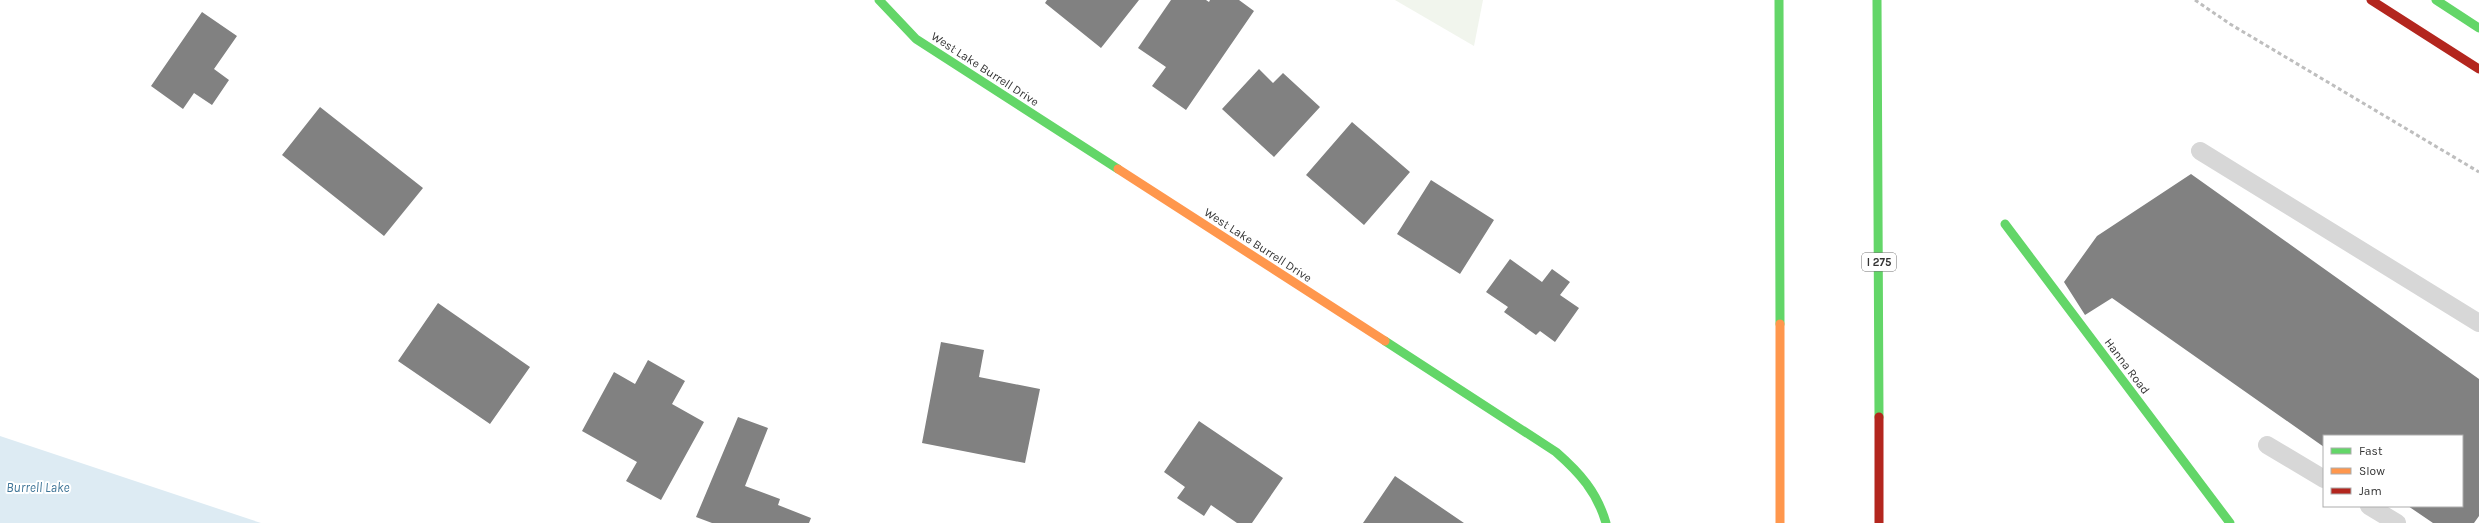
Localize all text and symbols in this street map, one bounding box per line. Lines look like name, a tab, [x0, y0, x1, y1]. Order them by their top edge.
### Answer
street label: West Lake Burrell Drive	[929, 29, 1041, 109]
street label: West Lake Burrell Drive	[1202, 205, 1314, 285]
road number: I 275	[1862, 253, 1896, 271]
street label: Hanna Road	[2101, 335, 2153, 397]
legend	[2323, 435, 2463, 507]
text: Fast	[2359, 444, 2383, 458]
text: Slow	[2359, 464, 2385, 478]
water label: Burrell Lake	[6, 480, 70, 495]
text: Jam	[2359, 484, 2382, 498]

